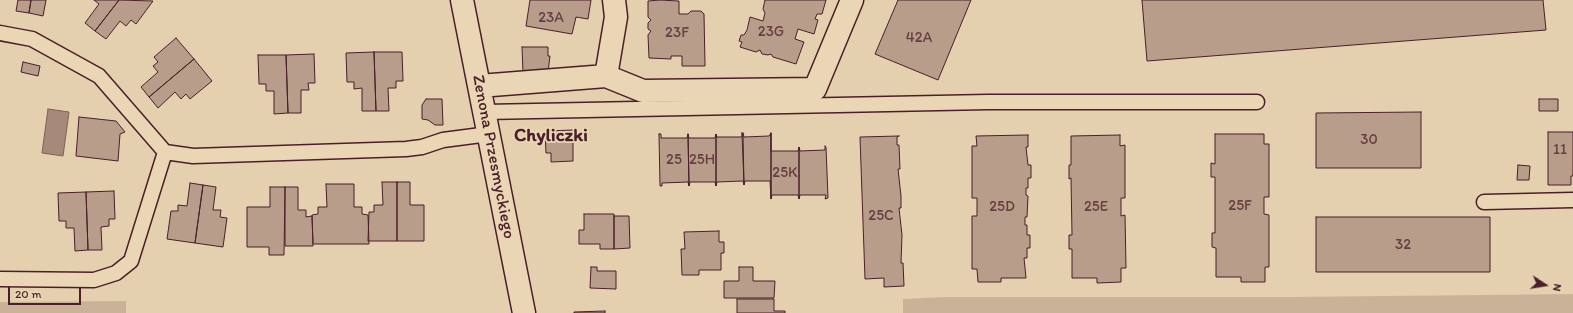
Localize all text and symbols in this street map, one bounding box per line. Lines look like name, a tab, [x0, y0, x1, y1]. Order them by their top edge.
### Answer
house number: 23A	[538, 9, 564, 27]
house number: 23G	[758, 23, 784, 41]
house number: 23F	[665, 24, 689, 42]
house number: 42A	[906, 29, 932, 47]
street label: Zenona Przesmyckiego	[467, 73, 519, 241]
district label: Chyliczki	[514, 125, 588, 147]
house number: 30	[1360, 131, 1378, 149]
house number: 11	[1553, 141, 1567, 159]
house number: 25	[666, 151, 682, 169]
house number: 25H	[689, 151, 715, 169]
house number: 25K	[772, 164, 798, 182]
house number: 25F	[1228, 197, 1252, 215]
house number: 25D	[989, 198, 1015, 216]
house number: 25E	[1084, 198, 1108, 216]
house number: 25C	[868, 207, 894, 225]
house number: 32	[1395, 236, 1411, 254]
north arrow	[1525, 265, 1565, 305]
scale bar	[10, 279, 83, 305]
text: N	[1550, 283, 1564, 293]
text: 20 m	[15, 287, 42, 301]

